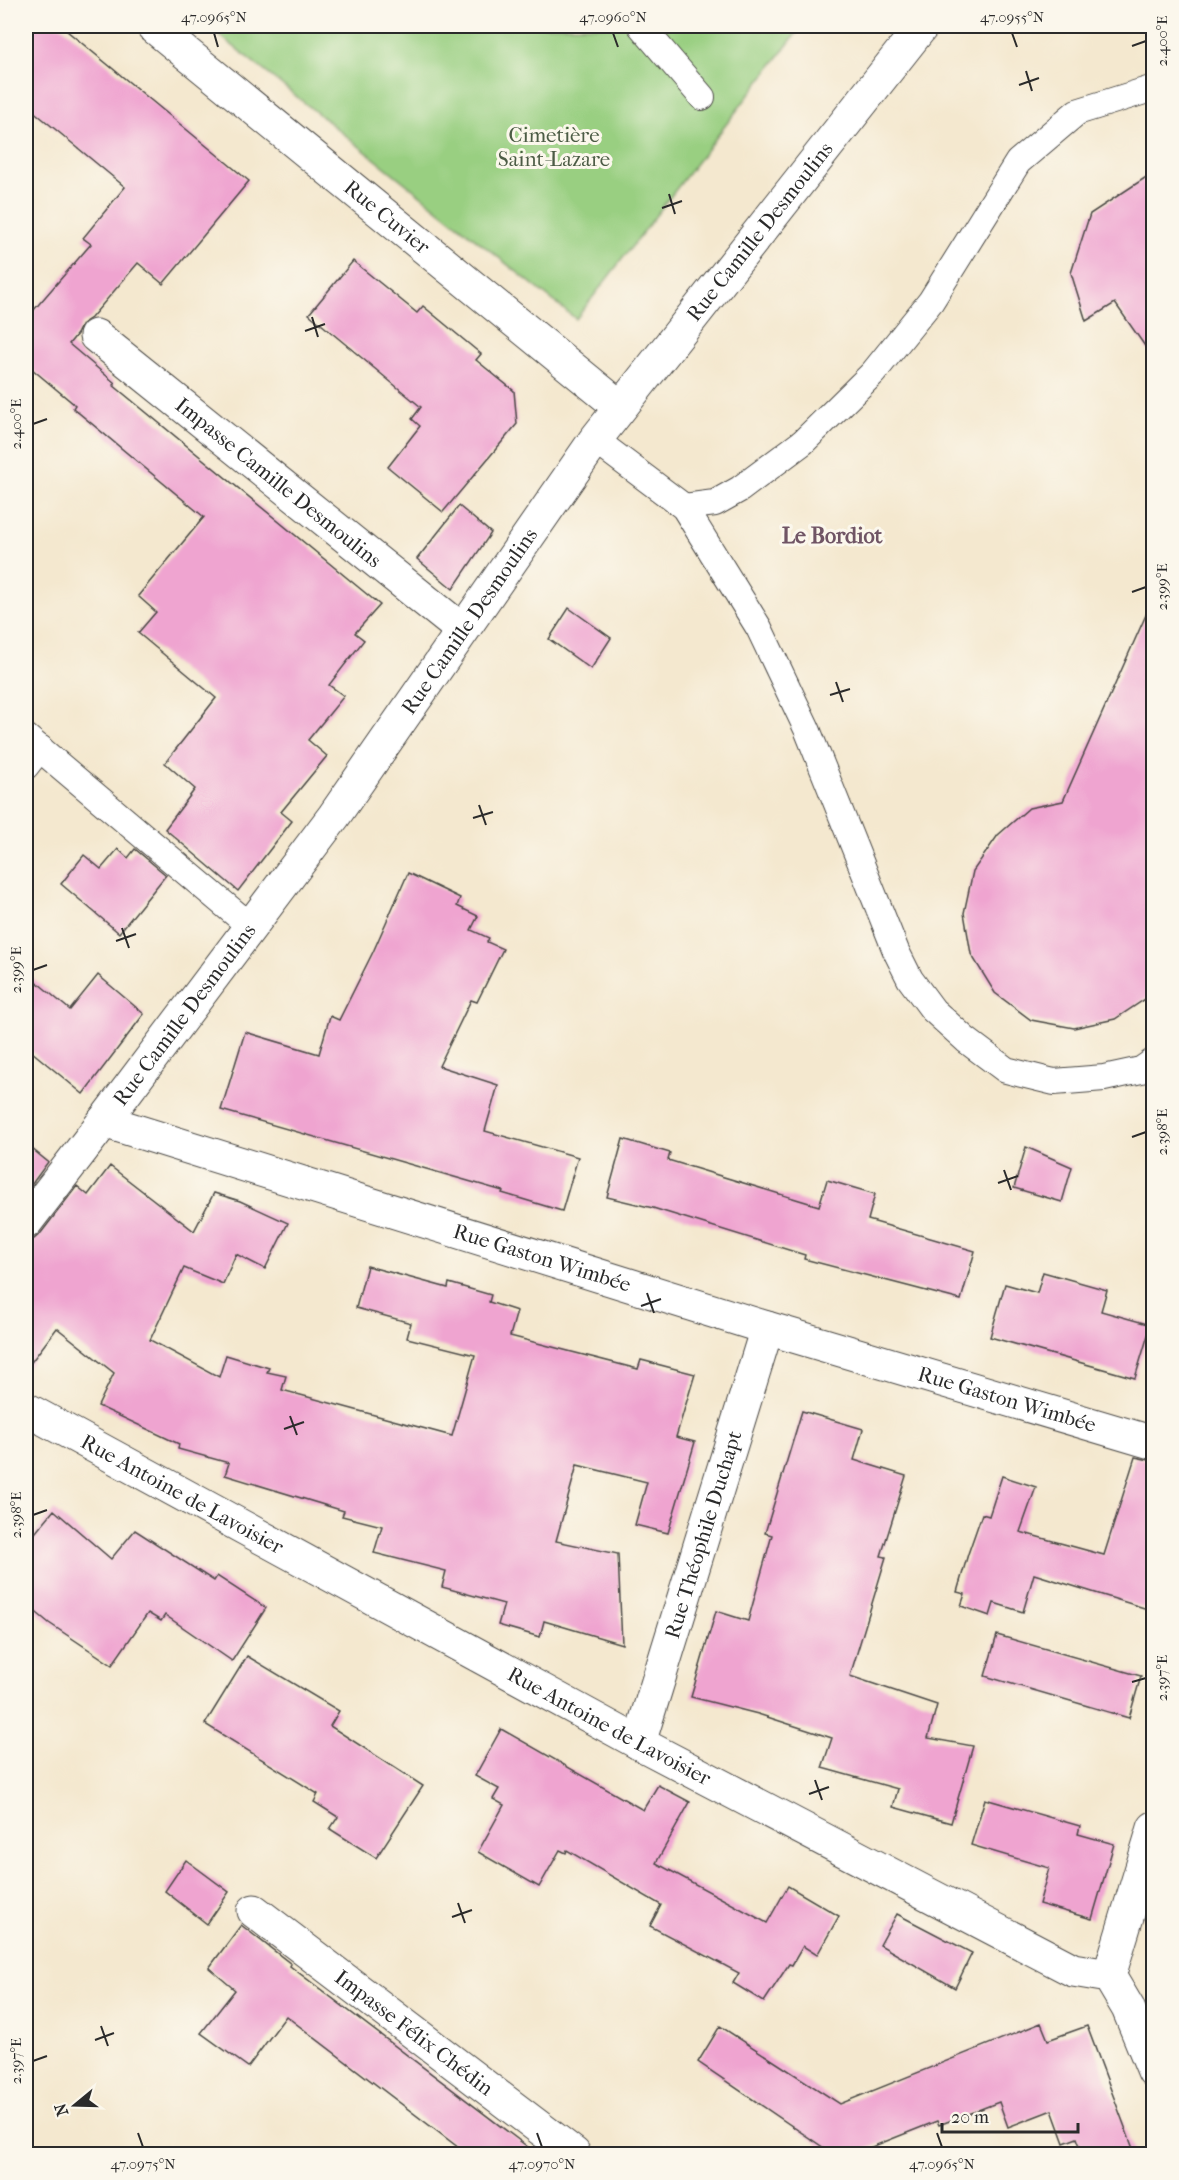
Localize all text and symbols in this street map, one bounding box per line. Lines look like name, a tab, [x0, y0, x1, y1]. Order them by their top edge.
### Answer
text: 47.0965°N	[181, 8, 248, 26]
text: 47.0960°N	[579, 8, 647, 26]
text: 47.0955°N	[980, 8, 1045, 26]
text: 2.400°E	[1153, 15, 1171, 67]
park label: Cimetière Saint-Lazare	[498, 123, 610, 171]
street label: Rue Camille Desmoulins	[682, 137, 838, 326]
street label: Rue Cuvier	[339, 175, 435, 259]
street label: Impasse Camille Desmoulins	[171, 393, 386, 573]
text: 2.400°E	[7, 398, 25, 450]
street label: Rue Camille Desmoulins	[396, 523, 543, 719]
district label: Le Bordiot	[782, 523, 883, 549]
text: 2.399°E	[1153, 563, 1171, 611]
street label: Rue Camille Desmoulins	[108, 919, 261, 1110]
text: 2.399°E	[7, 946, 25, 994]
text: 2.398°E	[1153, 1109, 1171, 1155]
street label: Rue Gaston Wimbée	[450, 1219, 634, 1297]
street label: Rue Gaston Wimbée	[915, 1362, 1099, 1437]
street label: Rue Théophile Duchapt	[660, 1427, 747, 1642]
street label: Rue Antoine de Lavoisier	[77, 1429, 288, 1559]
text: 2.398°E	[7, 1492, 25, 1538]
text: 2.397°E	[1153, 1655, 1171, 1701]
street label: Rue Antoine de Lavoisier	[504, 1662, 715, 1790]
street label: Impasse Félix Chédin	[330, 1965, 498, 2100]
text: 2.397°E	[7, 2038, 25, 2084]
north arrow	[45, 2075, 105, 2135]
scale bar	[942, 2096, 1078, 2134]
text: N	[50, 2100, 72, 2119]
text: 20 m	[951, 2107, 989, 2128]
text: 47.0975°N	[110, 2155, 176, 2173]
text: 47.0970°N	[509, 2155, 576, 2173]
text: 47.0965°N	[909, 2155, 976, 2173]

